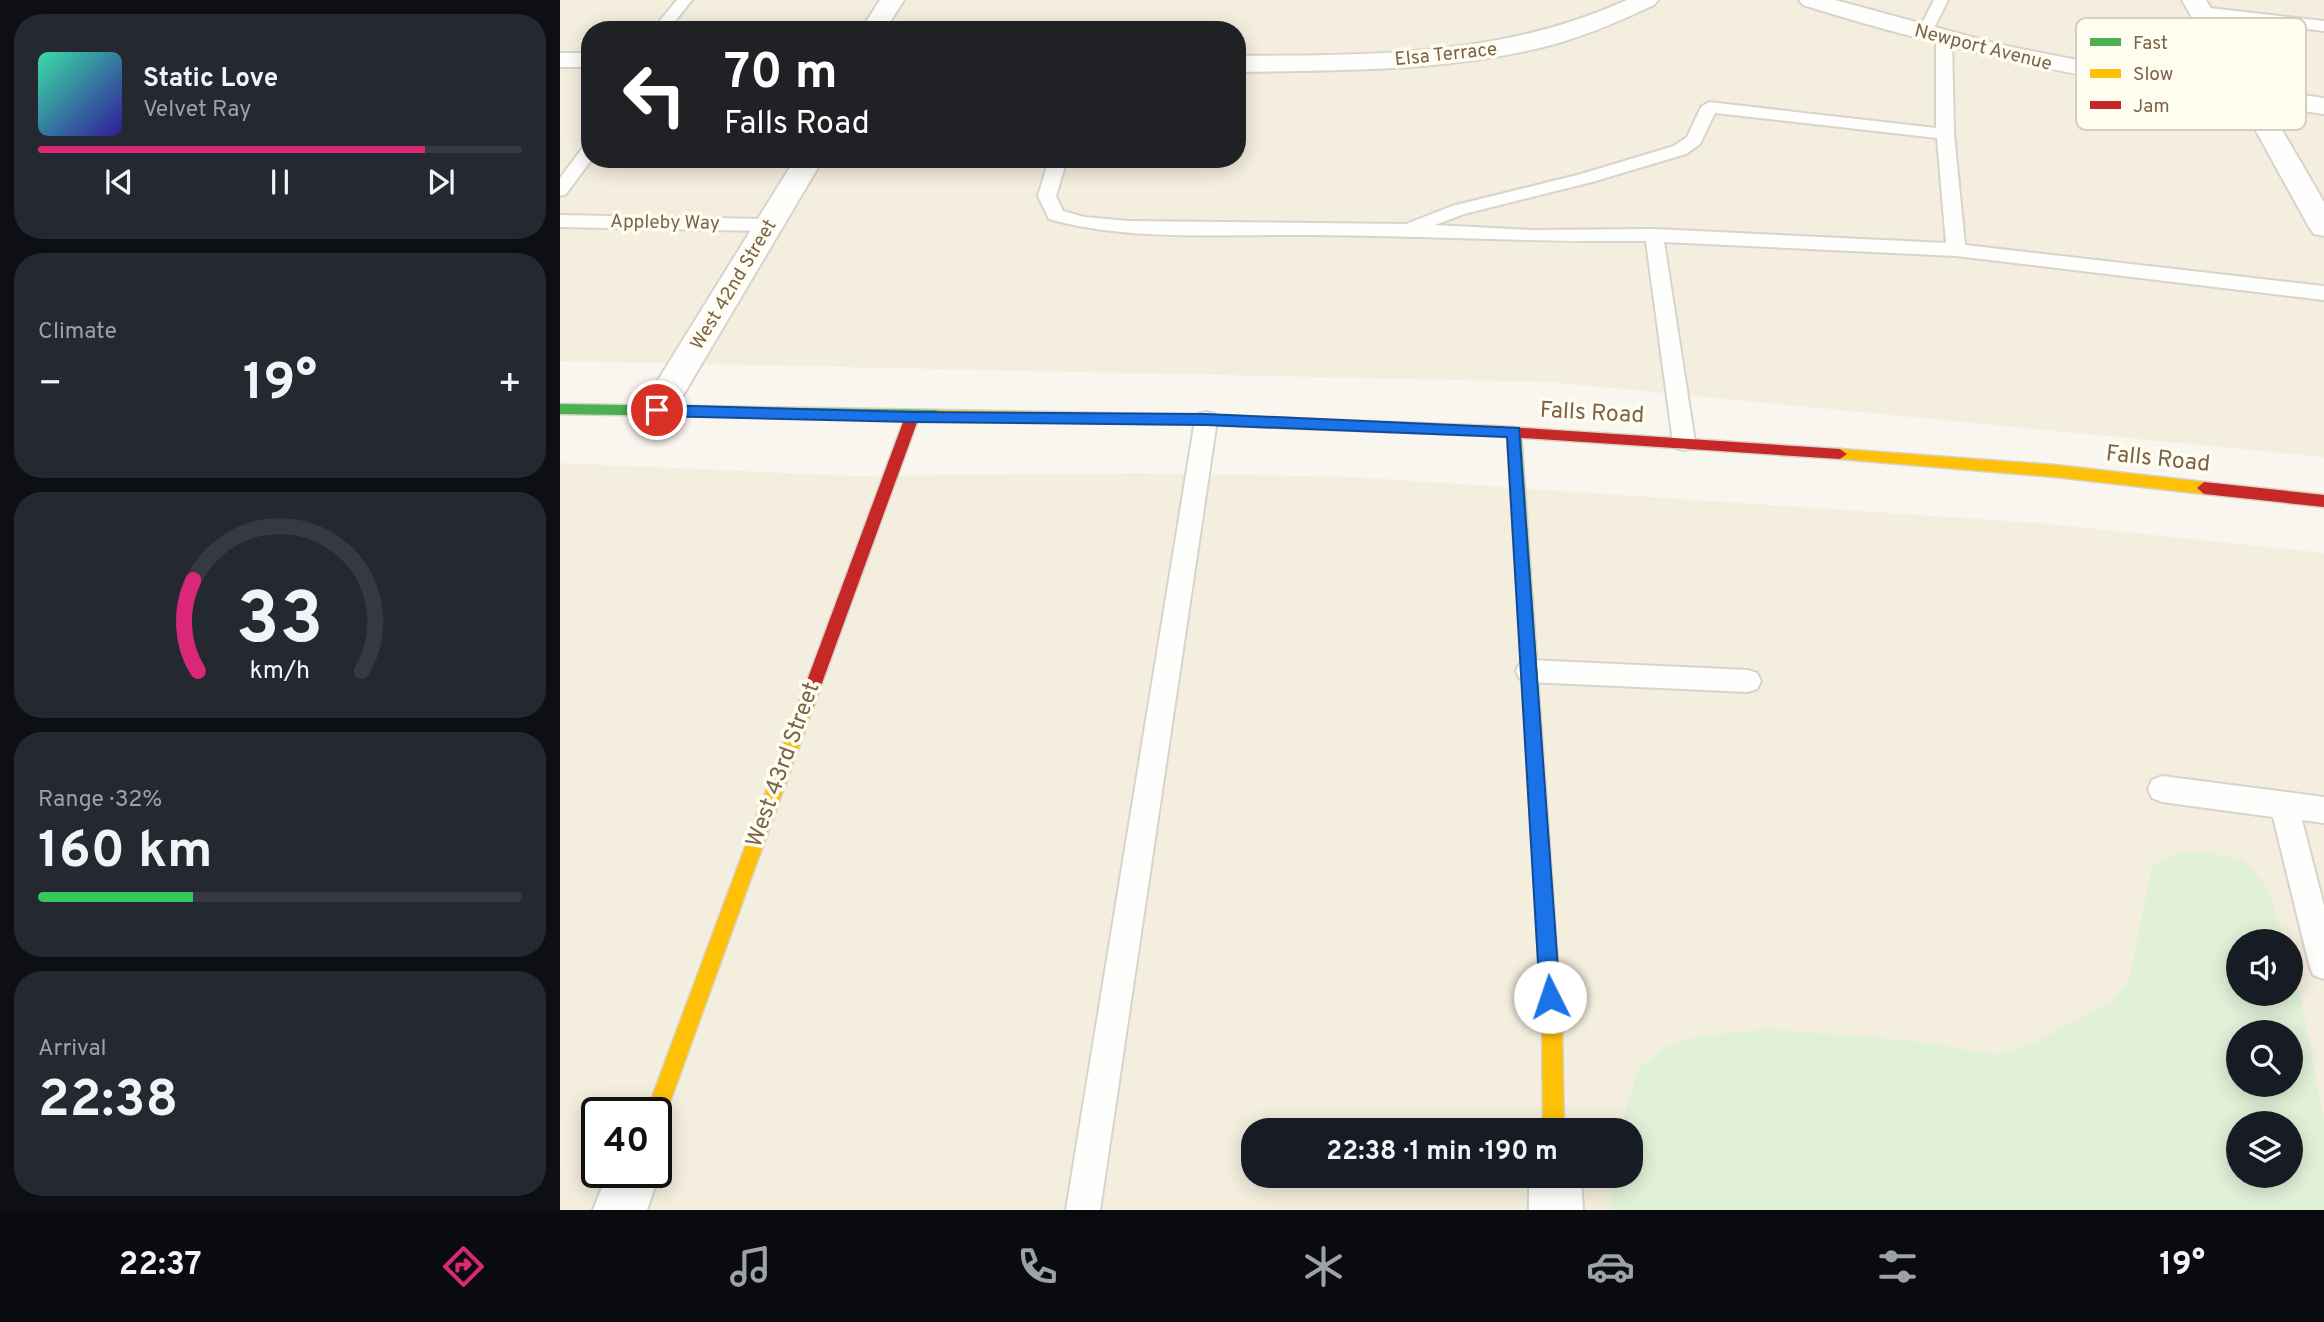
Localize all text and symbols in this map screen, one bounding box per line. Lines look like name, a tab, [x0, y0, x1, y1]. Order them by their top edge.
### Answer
legend	[2076, 18, 2306, 130]
street label: Newport Avenue	[1912, 19, 2054, 77]
text: Fast	[2133, 32, 2168, 56]
street label: Elsa Terrace	[1394, 38, 1498, 72]
text: 70 m	[724, 44, 838, 106]
icon: left	[609, 49, 700, 140]
text: Static Love	[143, 63, 278, 96]
text: Slow	[2133, 63, 2173, 87]
text: Jam	[2133, 95, 2170, 119]
text: Velvet Ray	[143, 96, 251, 125]
text: Falls Road	[724, 105, 870, 145]
icon: previous	[100, 163, 138, 201]
icon: pause	[261, 163, 299, 201]
icon: next	[422, 163, 460, 201]
street label: Appleby Way	[610, 210, 720, 236]
street label: West 42nd Street	[686, 215, 782, 355]
text: Climate	[38, 318, 117, 347]
text: 19°	[243, 352, 317, 418]
text: −	[38, 361, 63, 410]
text: +	[497, 361, 522, 410]
pin	[627, 380, 687, 440]
icon: arrive	[638, 391, 676, 429]
street label: Falls Road	[1539, 397, 1645, 431]
street label: Falls Road	[2104, 440, 2212, 480]
text: 33	[236, 577, 324, 669]
text: km/h	[250, 656, 310, 688]
street label: West 43rd Street	[741, 678, 827, 852]
text: Range · 32%	[38, 786, 162, 815]
text: 160 km	[38, 820, 213, 886]
map controls	[2226, 929, 2303, 1188]
button: sound	[2226, 929, 2303, 1006]
position arrow	[1513, 960, 1587, 1034]
button: search	[2226, 1020, 2303, 1097]
text: Arrival	[38, 1035, 107, 1064]
text: 22:38	[38, 1069, 178, 1135]
speed limit sign: 40	[581, 1097, 672, 1188]
button: layers	[2226, 1111, 2303, 1188]
text: 22:38 · 1 min · 190 m	[1326, 1136, 1558, 1169]
icon: directions	[439, 1242, 488, 1291]
icon: music	[726, 1242, 775, 1291]
icon: phone	[1013, 1242, 1062, 1291]
icon: climate	[1299, 1242, 1348, 1291]
icon: car	[1586, 1242, 1635, 1291]
icon: filters	[1873, 1242, 1922, 1291]
text: 22:37	[119, 1246, 202, 1286]
text: 19°	[2159, 1246, 2205, 1286]

